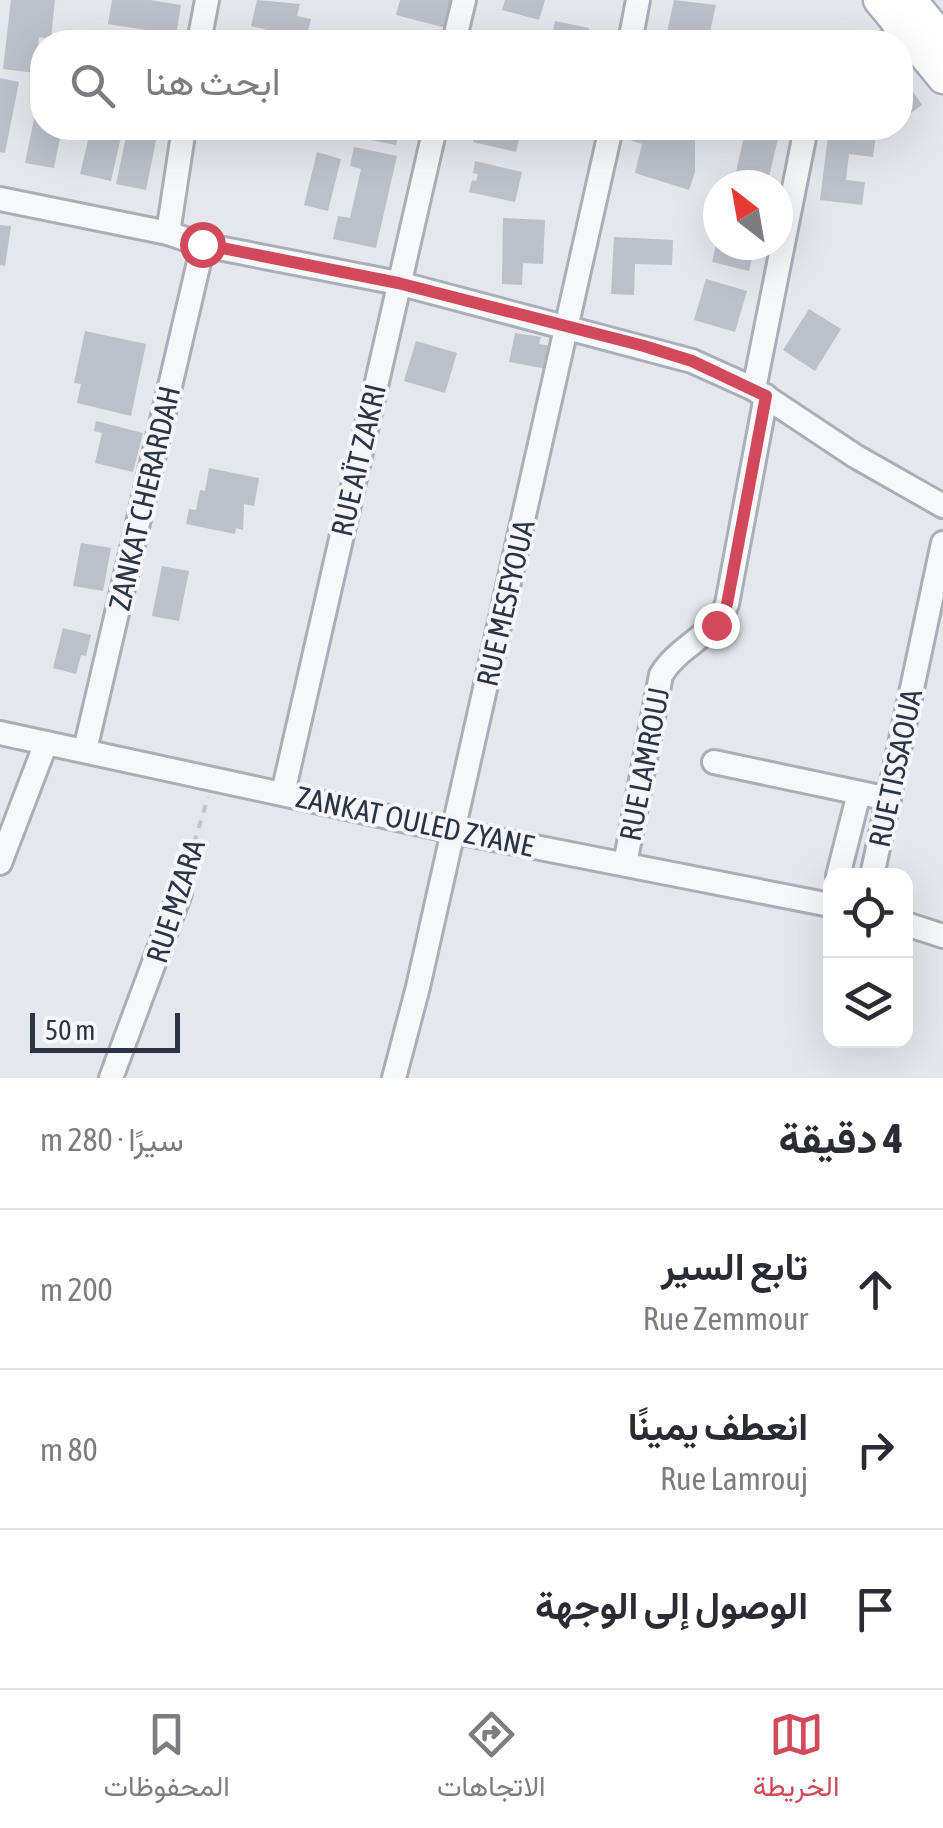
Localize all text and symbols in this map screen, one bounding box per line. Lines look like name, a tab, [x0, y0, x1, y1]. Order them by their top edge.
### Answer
search box	[30, 30, 913, 140]
icon: search	[65, 58, 120, 113]
text: ابحث هنا	[145, 60, 281, 103]
north arrow	[703, 170, 793, 260]
route start	[180, 222, 226, 268]
street label: RUE AÏT ZAKRI	[324, 381, 392, 539]
street label: ZANKAT CHERARDAH	[102, 383, 186, 613]
street label: RUE MESFYOUA	[469, 516, 541, 689]
route end	[694, 603, 740, 649]
street label: RUE LAMROUJ	[612, 684, 676, 844]
street label: RUE TISSAOUA	[862, 686, 928, 850]
street label: ZANKAT OULED ZYANE	[293, 779, 537, 863]
street label: RUE MZARA	[139, 835, 211, 967]
map controls	[823, 868, 913, 1048]
button: locate	[823, 868, 913, 958]
button: layers	[823, 958, 913, 1048]
scale bar	[30, 1008, 180, 1052]
text: 50 m	[45, 1014, 95, 1046]
text: 4 دقيقة	[778, 1114, 903, 1162]
text: سيرًا · 280 m	[40, 1121, 184, 1158]
text: تابع السير	[661, 1245, 808, 1288]
icon: ahead	[848, 1262, 903, 1317]
text: 200 m	[40, 1271, 113, 1308]
text: Rue Zemmour	[643, 1300, 808, 1337]
text: انعطف يمينًا	[628, 1405, 808, 1448]
icon: right	[848, 1422, 903, 1477]
text: 80 m	[40, 1431, 98, 1468]
text: Rue Lamrouj	[660, 1460, 808, 1497]
icon: arrive	[848, 1582, 903, 1637]
text: الوصول إلى الوجهة	[535, 1584, 808, 1627]
tab: المحفوظات	[104, 1707, 230, 1811]
tab: الاتجاهات	[437, 1707, 546, 1811]
tab: الخريطة	[753, 1707, 839, 1811]

